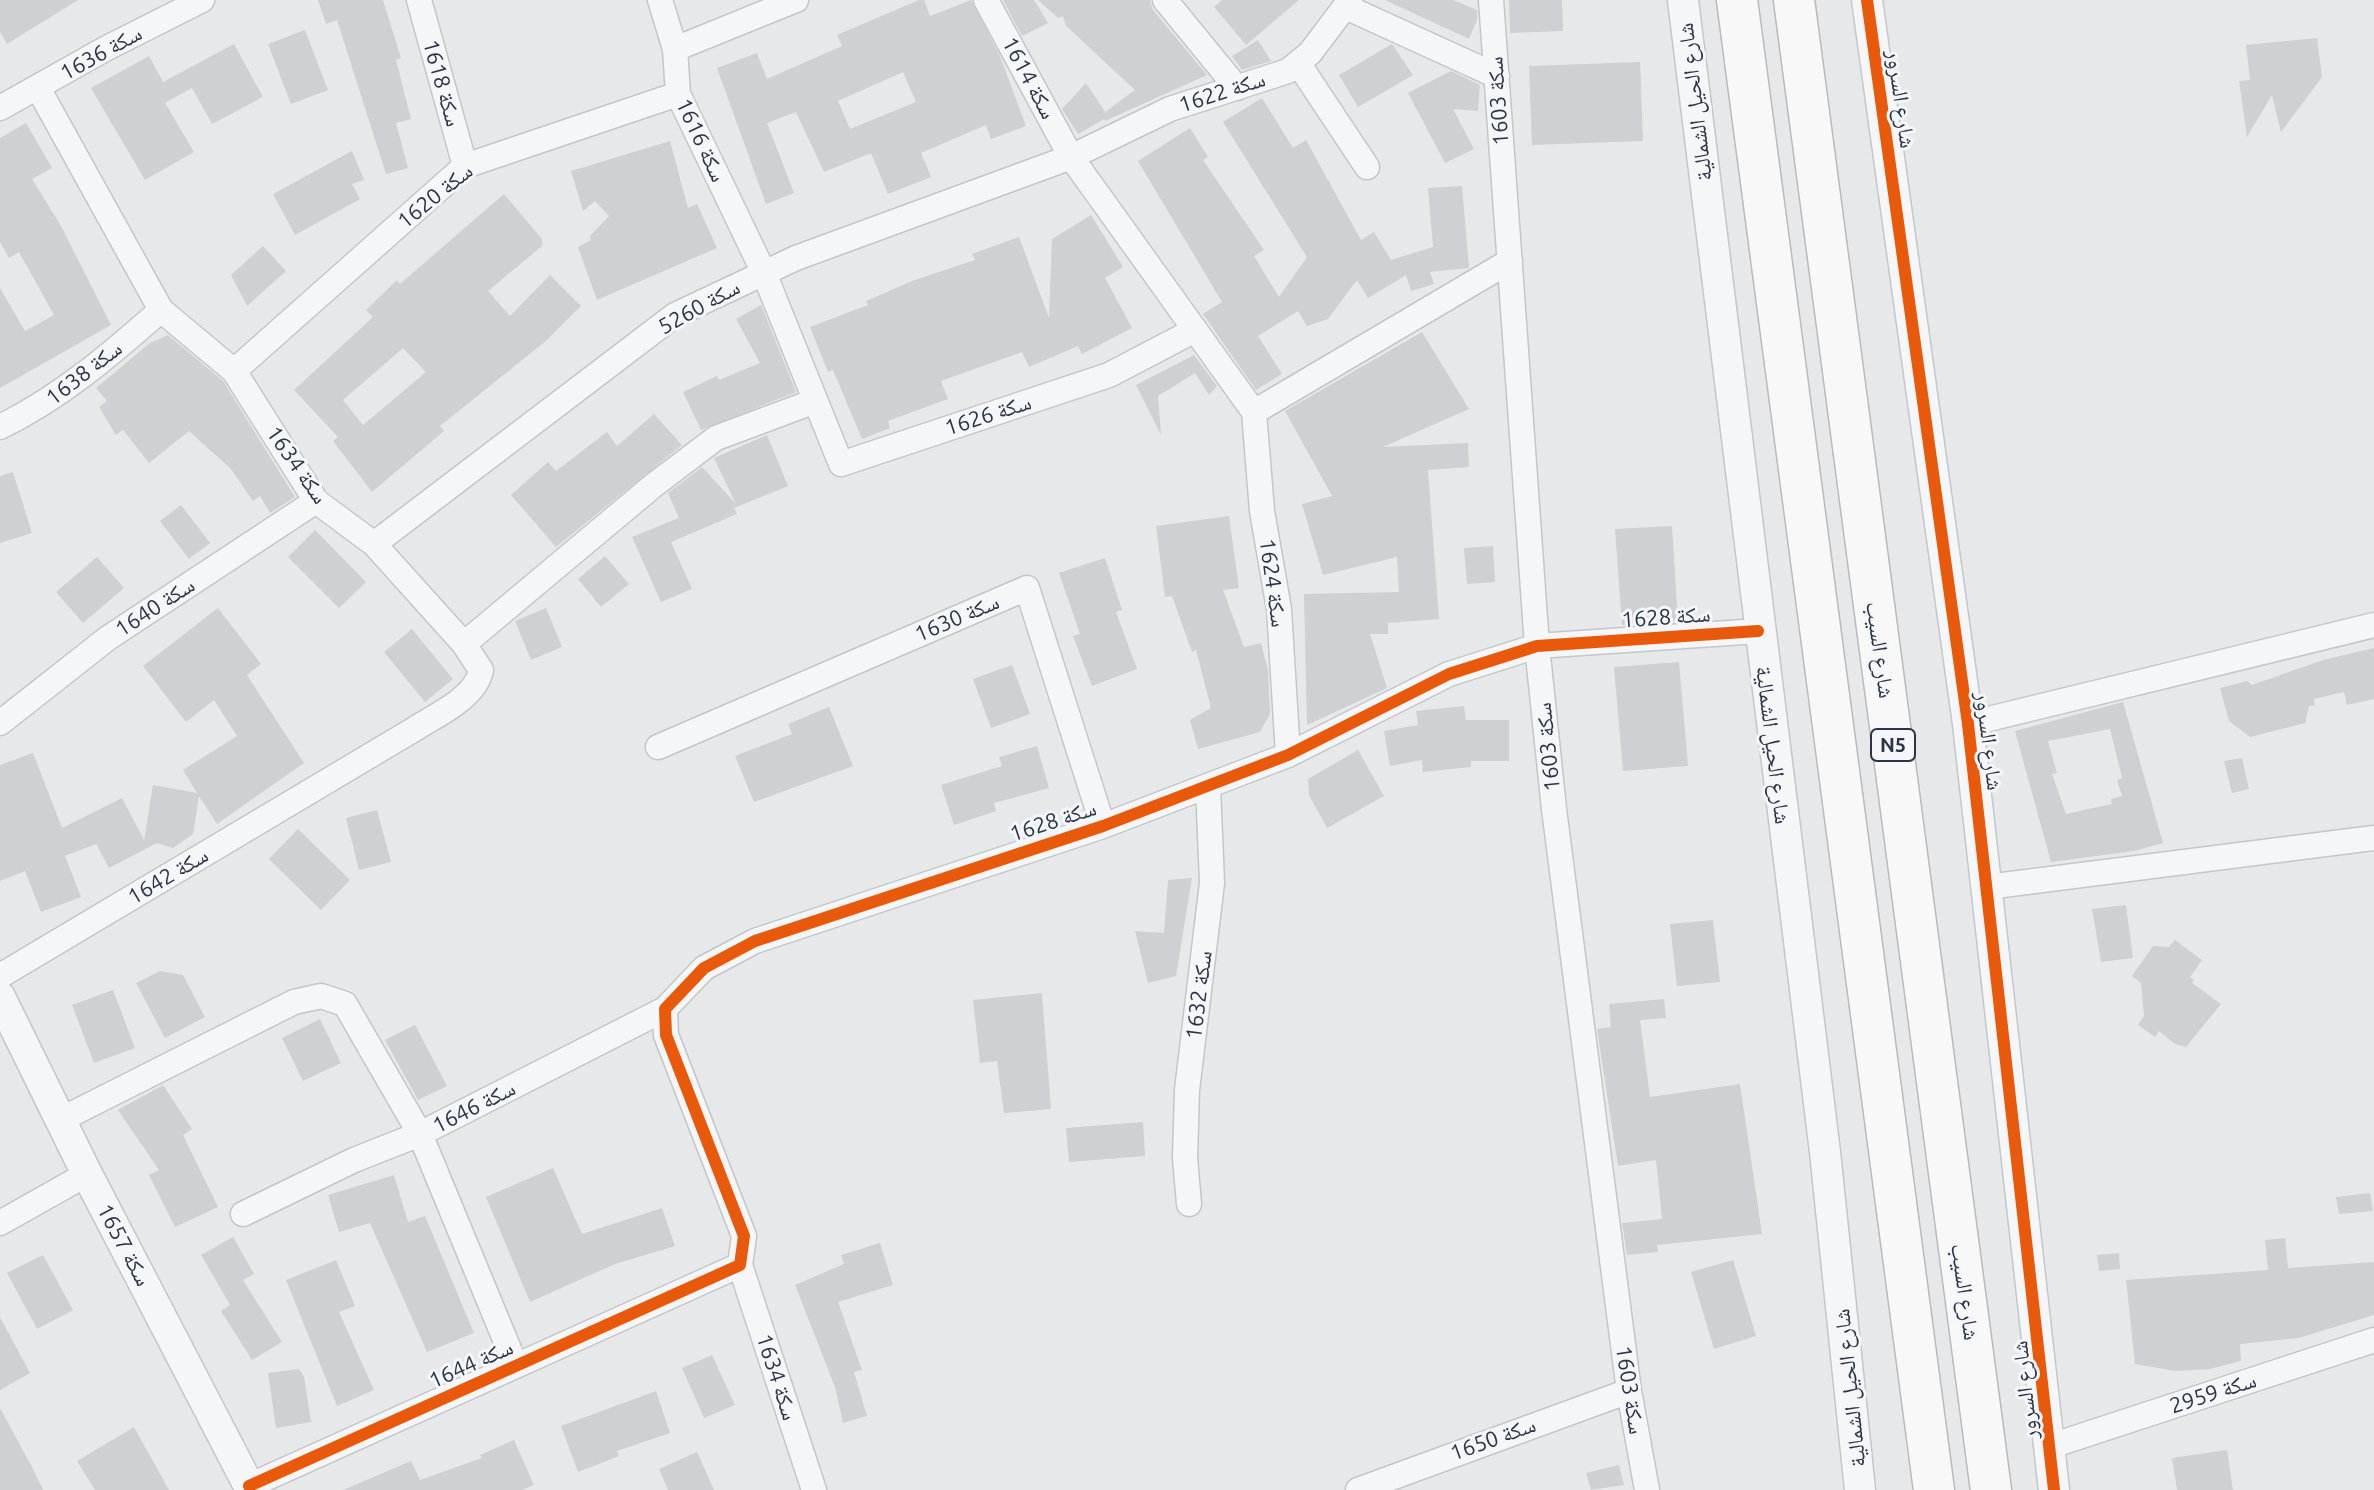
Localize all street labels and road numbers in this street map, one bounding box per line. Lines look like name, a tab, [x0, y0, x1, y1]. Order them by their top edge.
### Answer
street label: سكة 1636	[56, 20, 146, 86]
street label: شارع الحيل الشمالية	[1672, 21, 1718, 183]
street label: سكة 1614	[996, 32, 1062, 124]
street label: سكة 1618	[417, 36, 467, 130]
street label: شارع السرور	[1881, 48, 1921, 150]
street label: سكة 1603	[1482, 56, 1514, 146]
street label: سكة 1622	[1176, 66, 1268, 118]
street label: سكة 1616	[670, 94, 732, 186]
street label: سكة 1620	[392, 158, 478, 234]
street label: سكة 5260	[654, 274, 744, 340]
street label: سكة 1638	[41, 335, 127, 411]
street label: سكة 1626	[942, 389, 1034, 441]
street label: سكة 1634	[261, 421, 333, 509]
street label: سكة 1624	[1254, 537, 1292, 629]
street label: سكة 1640	[110, 572, 200, 642]
street label: سكة 1630	[911, 588, 1003, 648]
street label: شارع السيب	[1860, 600, 1900, 700]
street label: سكة 1628	[1621, 601, 1711, 633]
street label: شارع الحيل الشمالية	[1750, 664, 1796, 826]
street label: شارع السرور	[1970, 690, 2008, 792]
street label: سكة 1603	[1530, 701, 1566, 793]
road number: N5	[1871, 729, 1915, 761]
street label: سكة 1628	[1007, 795, 1099, 847]
street label: سكة 1642	[123, 842, 213, 910]
street label: سكة 1632	[1180, 949, 1218, 1041]
street label: سكة 1646	[428, 1075, 520, 1139]
street label: سكة 1657	[91, 1199, 157, 1291]
street label: شارع السيب	[1945, 1242, 1985, 1342]
street label: شارع الحيل الشمالية	[1829, 1308, 1871, 1468]
street label: سكة 1634	[751, 1331, 803, 1423]
street label: سكة 1644	[425, 1334, 517, 1394]
street label: شارع السرور	[2007, 1339, 2043, 1441]
street label: سكة 1603	[1610, 1344, 1650, 1436]
street label: سكة 2959	[2167, 1367, 2259, 1419]
street label: سكة 1650	[1447, 1411, 1539, 1467]

